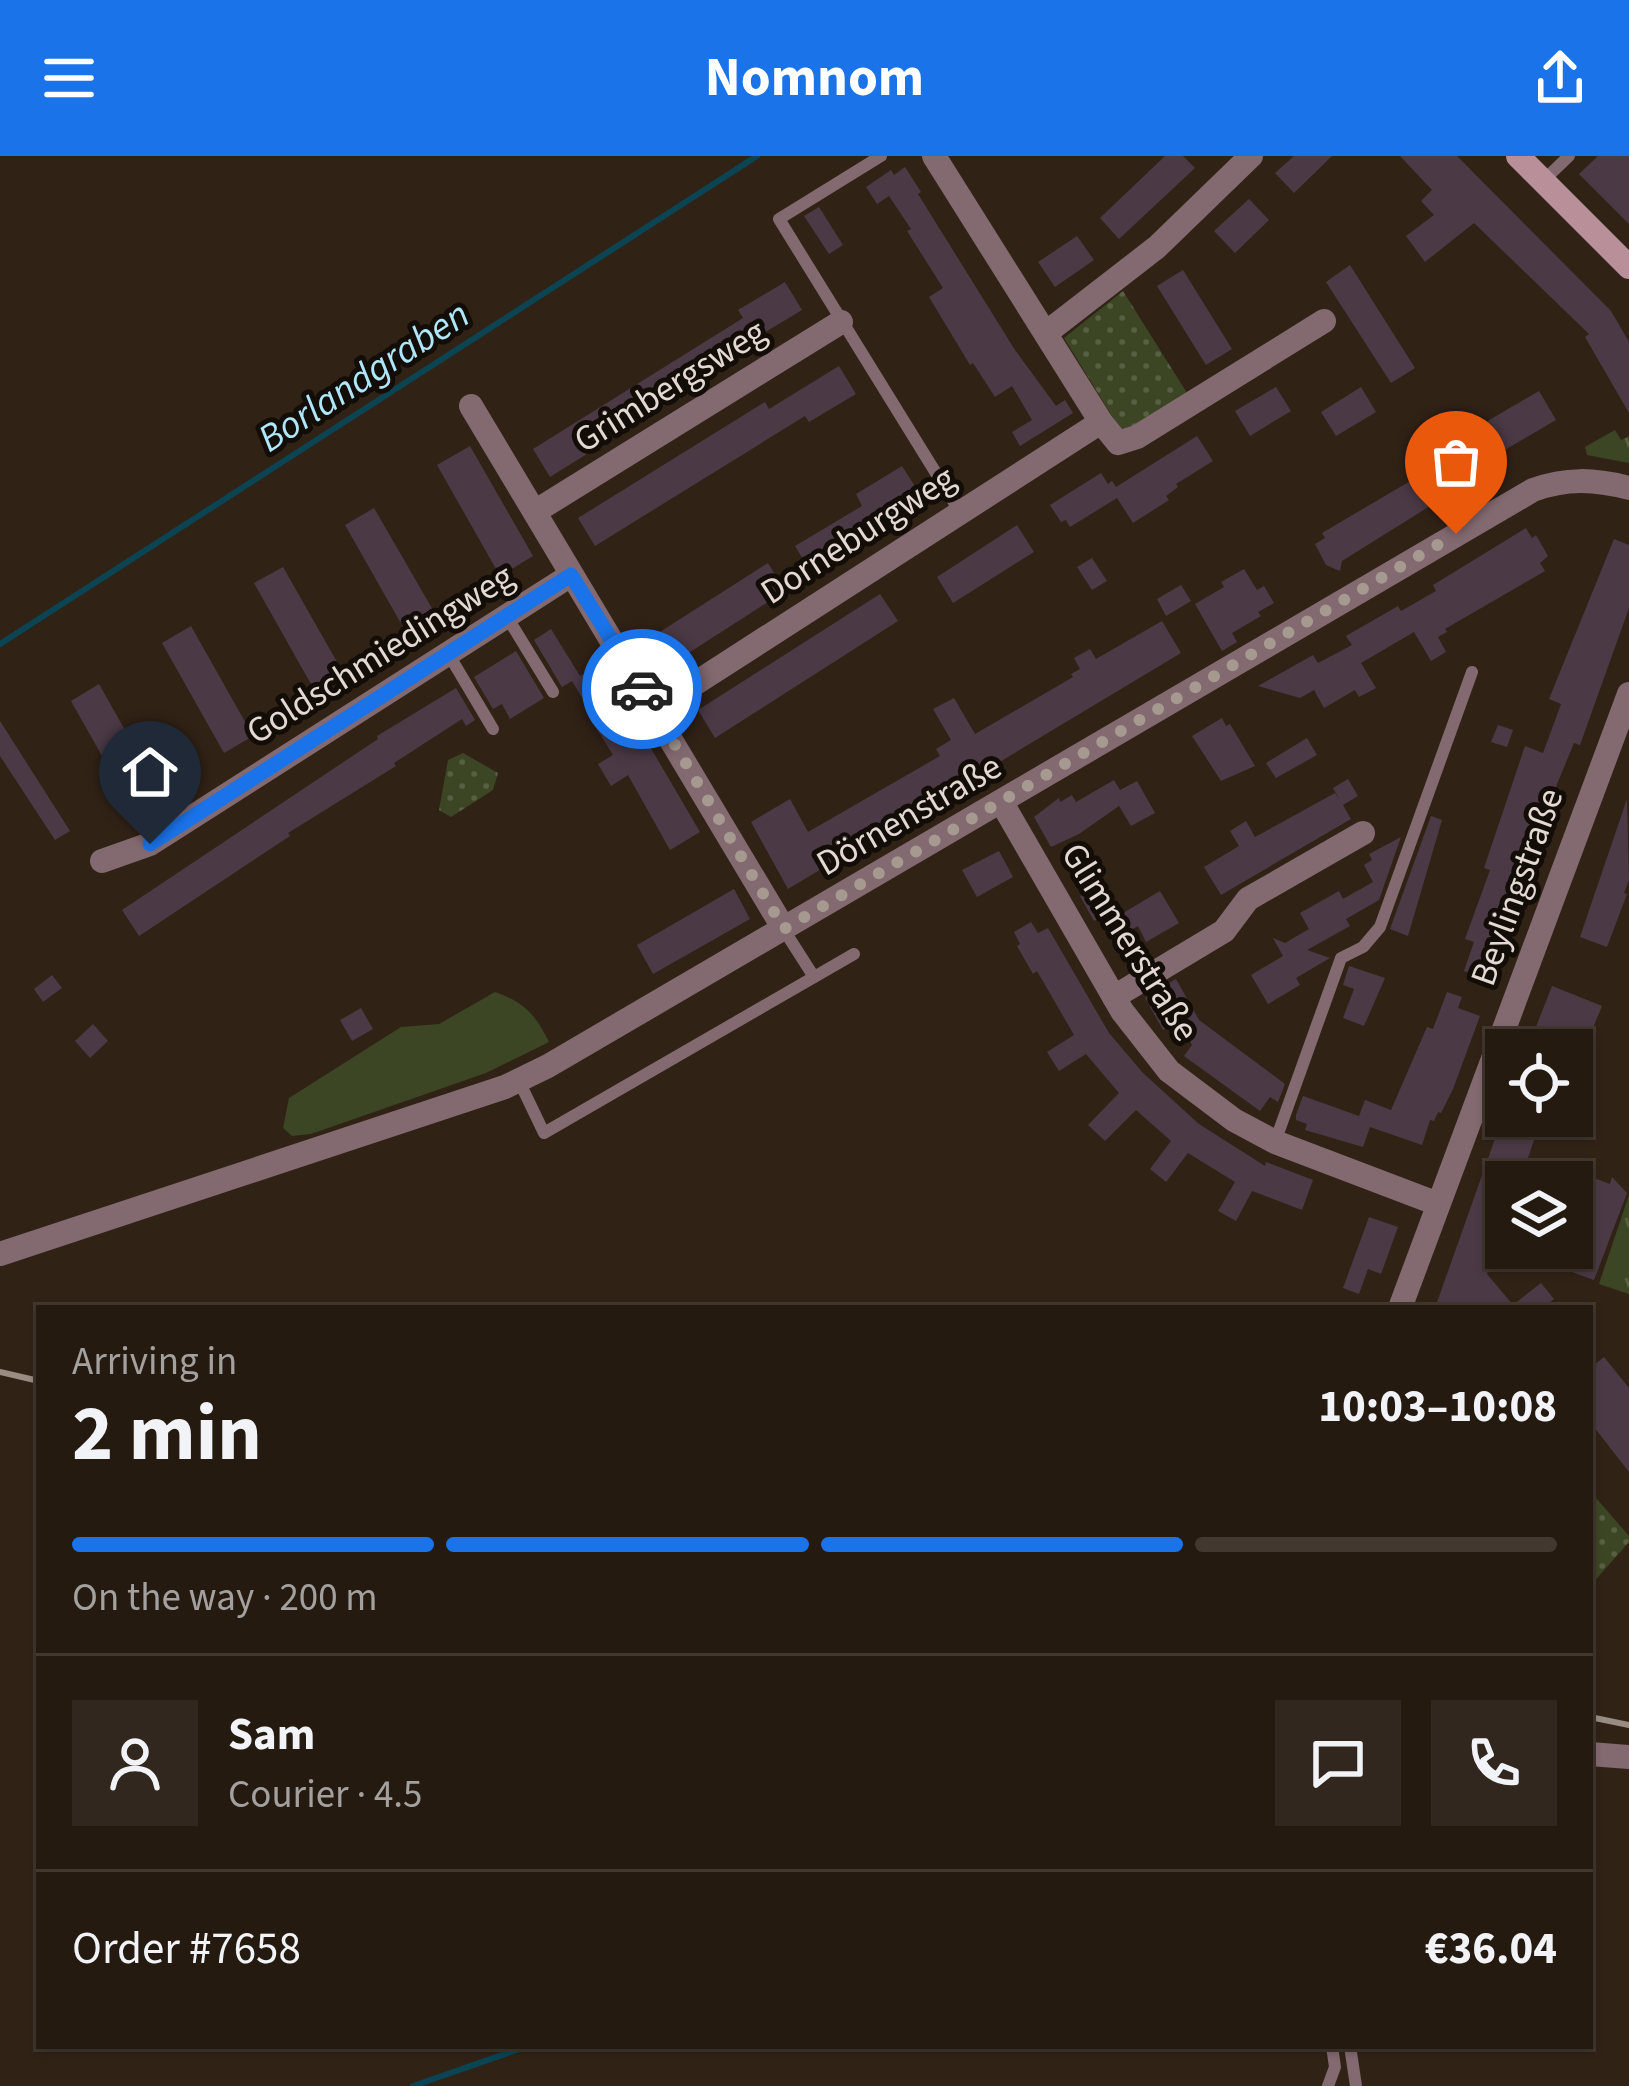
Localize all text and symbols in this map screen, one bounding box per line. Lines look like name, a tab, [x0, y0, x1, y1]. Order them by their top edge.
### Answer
text: Nomnom	[705, 40, 924, 117]
icon: menu	[36, 45, 102, 111]
icon: share	[1527, 45, 1593, 111]
water label: Borlandgraben	[247, 288, 481, 466]
street label: Grimbergsweg	[564, 307, 776, 465]
pin	[1405, 411, 1507, 534]
icon: bag	[1423, 429, 1489, 495]
street label: Dorneburgweg	[751, 453, 965, 617]
street label: Goldschmiedingweg	[237, 551, 523, 757]
courier	[582, 629, 702, 749]
icon: car	[609, 656, 675, 722]
pin	[99, 721, 201, 844]
icon: home	[117, 739, 183, 805]
street label: Dörnenstraße	[807, 741, 1011, 889]
street label: Beylingstraße	[1458, 781, 1576, 993]
street label: Glimmerstraße	[1049, 833, 1211, 1051]
map controls	[1485, 1029, 1593, 1269]
button: locate	[1485, 1029, 1593, 1137]
button: layers	[1485, 1161, 1593, 1269]
text: Arriving in	[72, 1334, 237, 1390]
text: 10:03–10:08	[1318, 1375, 1557, 1439]
text: 2 min	[72, 1379, 262, 1490]
text: On the way · 200 m	[72, 1570, 378, 1626]
button: person	[72, 1700, 198, 1826]
button: chat	[1275, 1700, 1401, 1826]
button: phone	[1431, 1700, 1557, 1826]
text: Sam	[228, 1703, 315, 1767]
text: Courier · 4.5	[228, 1767, 422, 1823]
text: Order #7658	[72, 1917, 301, 1981]
text: €36.04	[1425, 1917, 1557, 1981]

